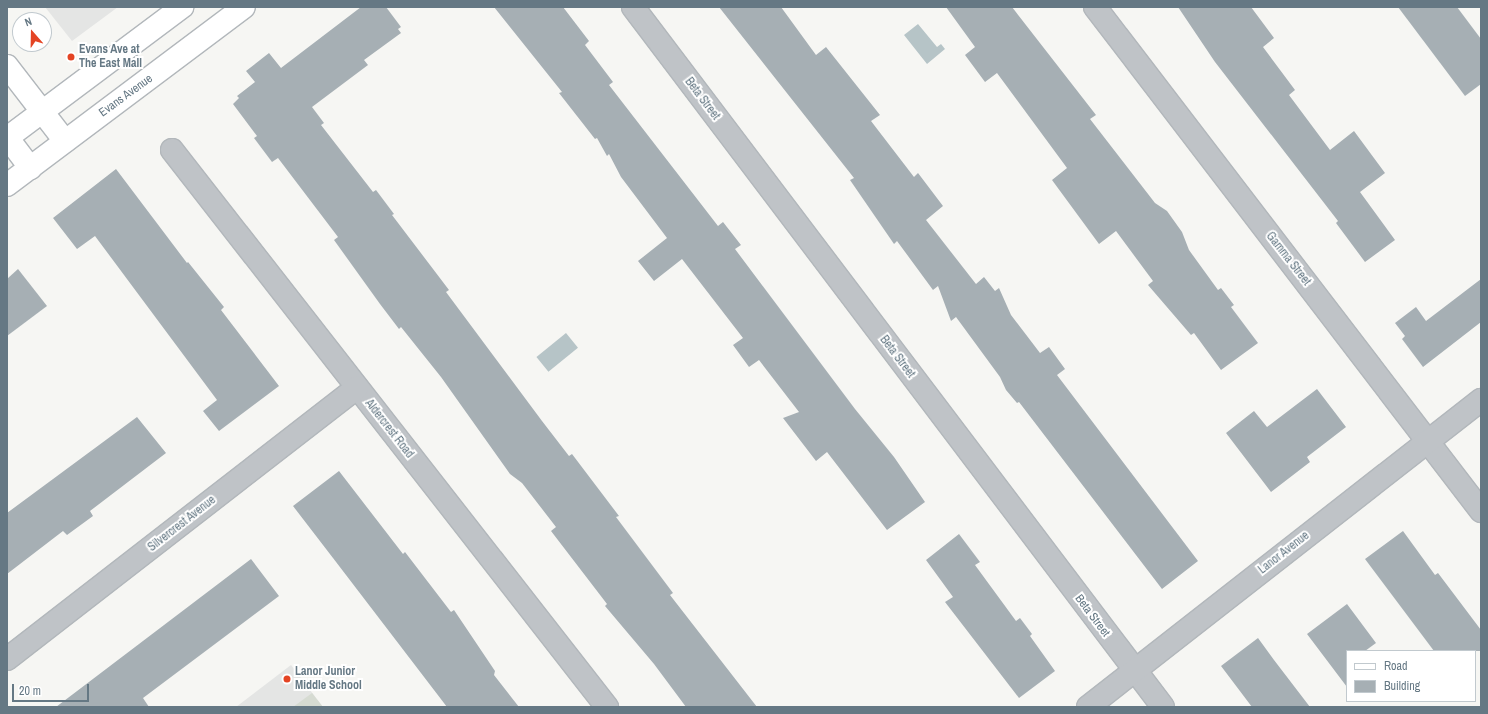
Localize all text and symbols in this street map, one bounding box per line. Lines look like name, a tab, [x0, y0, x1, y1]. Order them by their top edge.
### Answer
north arrow	[12, 12, 52, 52]
text: N	[23, 14, 34, 29]
place label: Evans Ave at The East Mall	[79, 43, 142, 71]
marker: Evans Ave at The East Mall	[66, 52, 76, 62]
street label: Evans Avenue	[96, 72, 156, 120]
street label: Beta Street	[681, 75, 723, 123]
street label: Gamma Street	[1263, 229, 1313, 289]
street label: Beta Street	[876, 333, 918, 381]
street label: Aldercrest Road	[362, 397, 416, 461]
street label: Silvercrest Avenue	[145, 493, 219, 555]
street label: Lanor Avenue	[1255, 529, 1313, 577]
street label: Beta Street	[1071, 592, 1113, 640]
legend	[1346, 650, 1476, 702]
text: Road	[1384, 658, 1408, 674]
place label: Lanor Junior Middle School	[295, 665, 362, 693]
marker: Lanor Junior Middle School	[282, 674, 292, 684]
scale bar	[14, 676, 91, 702]
text: Building	[1384, 678, 1420, 694]
text: 20 m	[19, 683, 41, 699]

